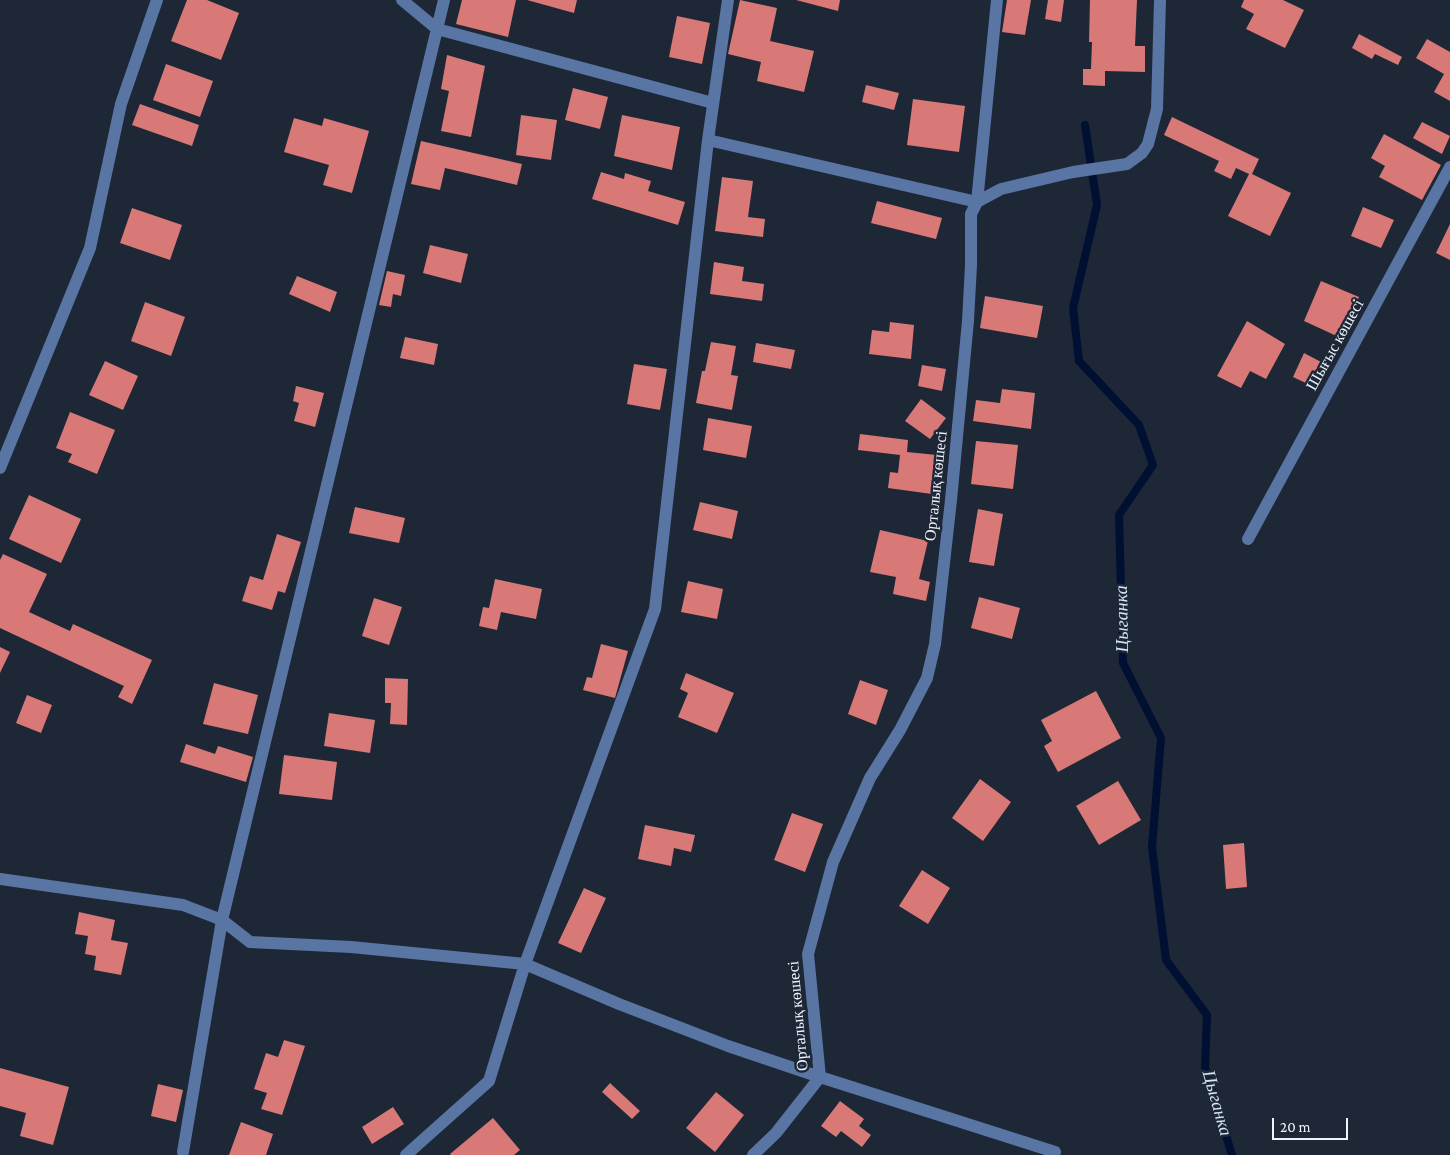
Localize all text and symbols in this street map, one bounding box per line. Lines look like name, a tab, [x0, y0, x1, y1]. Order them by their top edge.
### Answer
street label: Шығыс көшесі	[1302, 296, 1368, 394]
street label: Орталық көшесі	[921, 430, 951, 542]
water label: Цыганка	[1111, 585, 1133, 653]
street label: Орталық көшесі	[784, 960, 812, 1072]
water label: Цыганка	[1197, 1068, 1237, 1138]
scale bar	[1275, 1108, 1351, 1140]
text: 20 m	[1280, 1119, 1311, 1135]

